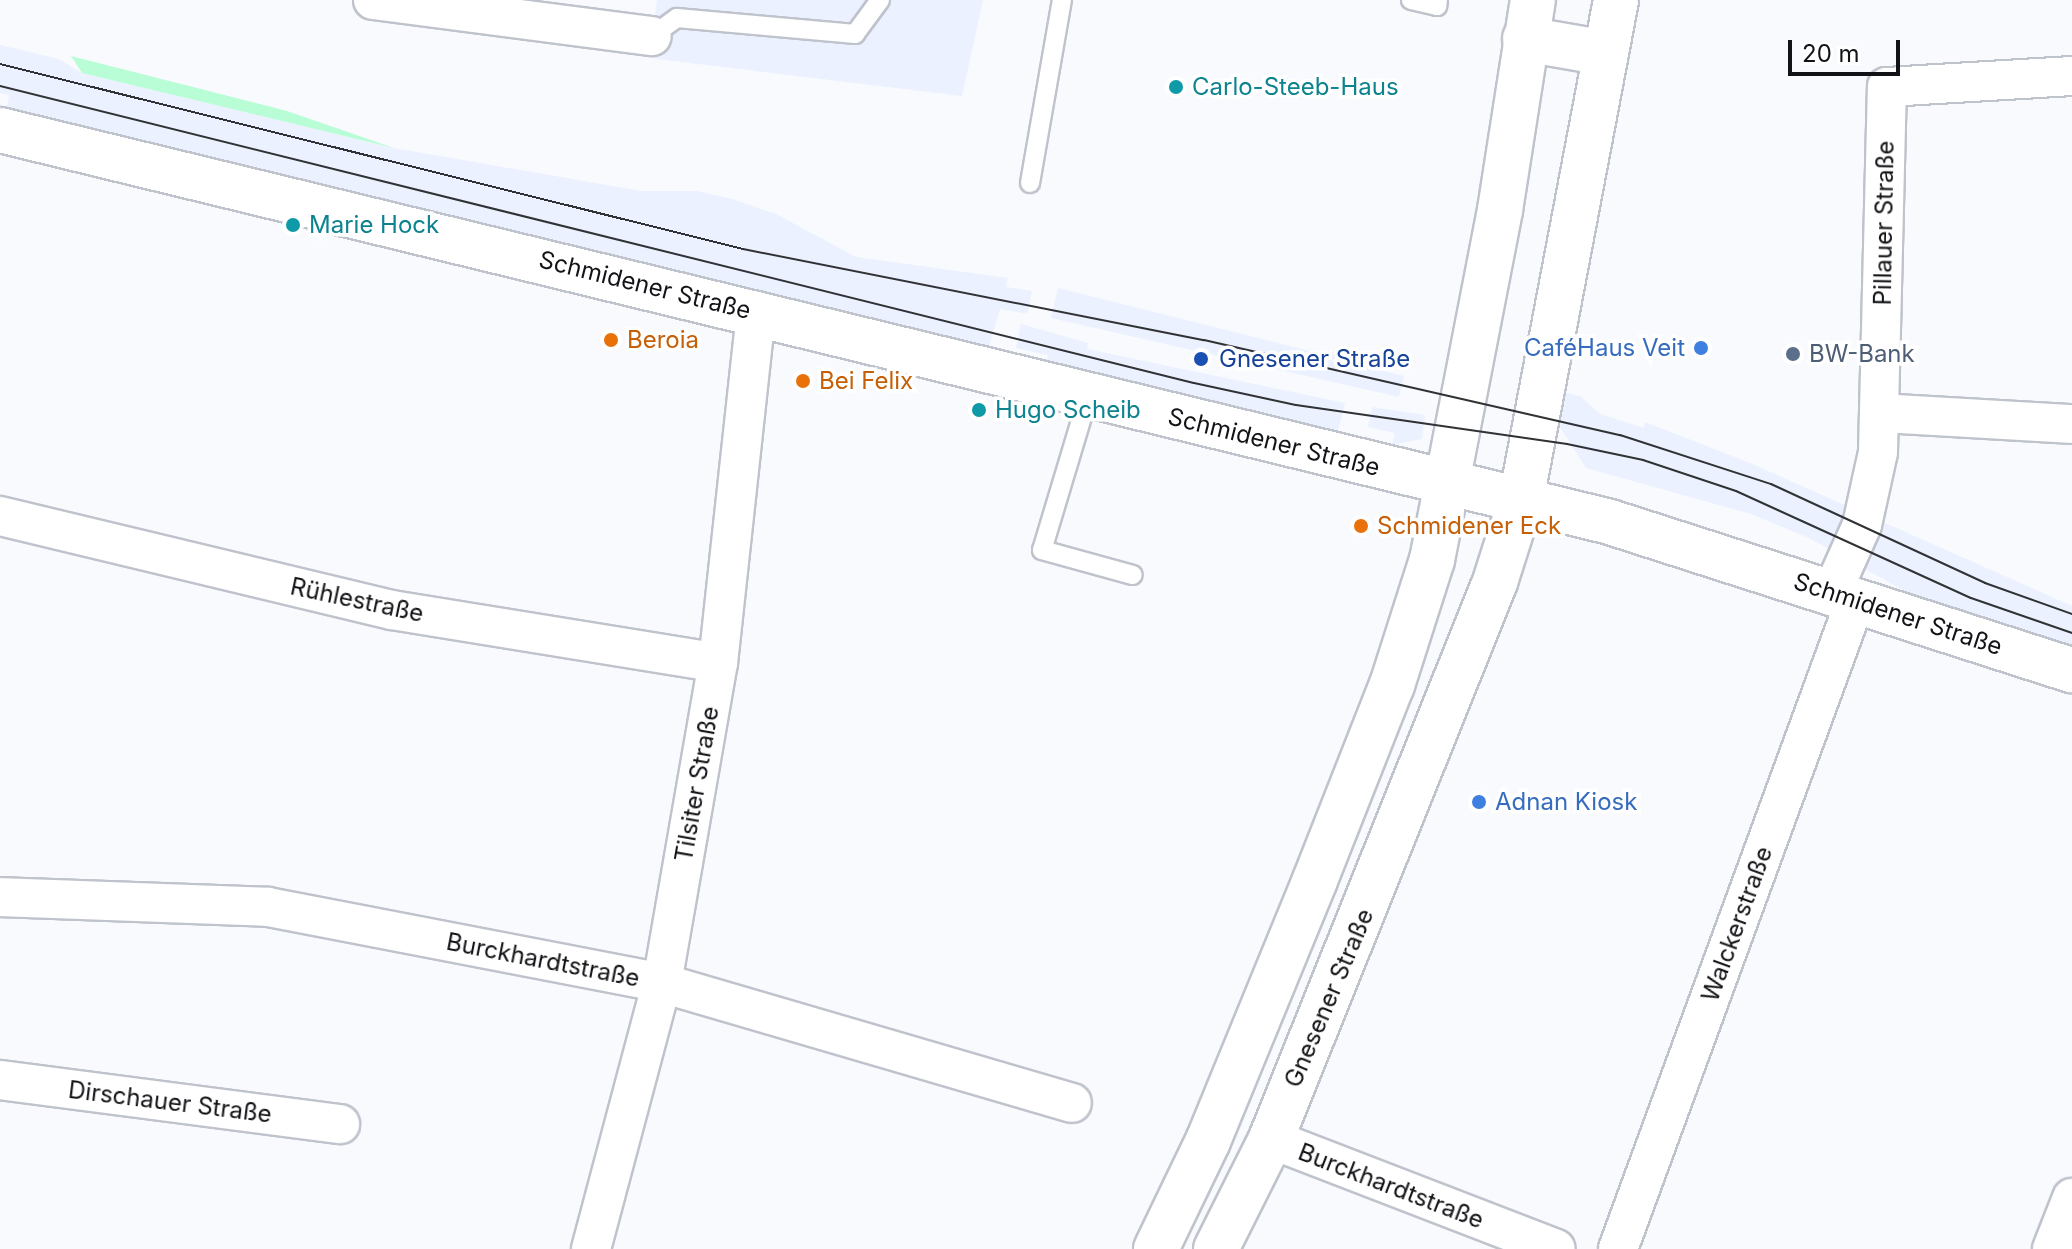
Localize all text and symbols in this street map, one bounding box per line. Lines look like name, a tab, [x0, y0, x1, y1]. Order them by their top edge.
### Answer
scale bar	[1792, 24, 1904, 74]
text: 20 m	[1802, 39, 1860, 68]
place label: Carlo-Steeb-Haus	[1192, 73, 1399, 101]
marker: Carlo-Steeb-Haus	[1167, 78, 1185, 96]
street label: Pillauer Straße	[1868, 140, 1900, 306]
place label: Marie Hock	[309, 211, 439, 239]
marker: Marie Hock	[284, 216, 302, 234]
street label: Schmidener Straße	[536, 245, 754, 325]
place label: Beroia	[627, 326, 699, 354]
marker: Beroia	[602, 331, 620, 349]
place label: CaféHaus Veit	[1524, 334, 1685, 362]
marker: CaféHaus Veit	[1692, 339, 1710, 357]
place label: BW-Bank	[1809, 340, 1915, 368]
place label: Gnesener Straße	[1219, 345, 1410, 373]
marker: BW-Bank	[1784, 345, 1802, 363]
marker: Gnesener Straße	[1190, 348, 1212, 370]
place label: Bei Felix	[819, 367, 913, 395]
marker: Bei Felix	[794, 372, 812, 390]
place label: Hugo Scheib	[995, 396, 1141, 424]
marker: Hugo Scheib	[970, 401, 988, 419]
street label: Schmidener Straße	[1165, 402, 1383, 482]
place label: Schmidener Eck	[1377, 512, 1561, 540]
marker: Schmidener Eck	[1352, 517, 1370, 535]
street label: Schmidener Straße	[1790, 567, 2006, 661]
street label: Rühlestraße	[288, 572, 426, 628]
street label: Tilsiter Straße	[669, 704, 725, 864]
place label: Adnan Kiosk	[1495, 788, 1637, 816]
marker: Adnan Kiosk	[1470, 793, 1488, 811]
street label: Walckerstraße	[1696, 843, 1778, 1005]
street label: Gnesener Straße	[1278, 904, 1380, 1092]
street label: Burckhardtstraße	[444, 927, 642, 993]
street label: Dirschauer Straße	[67, 1075, 273, 1129]
street label: Burckhardtstraße	[1294, 1137, 1488, 1235]

